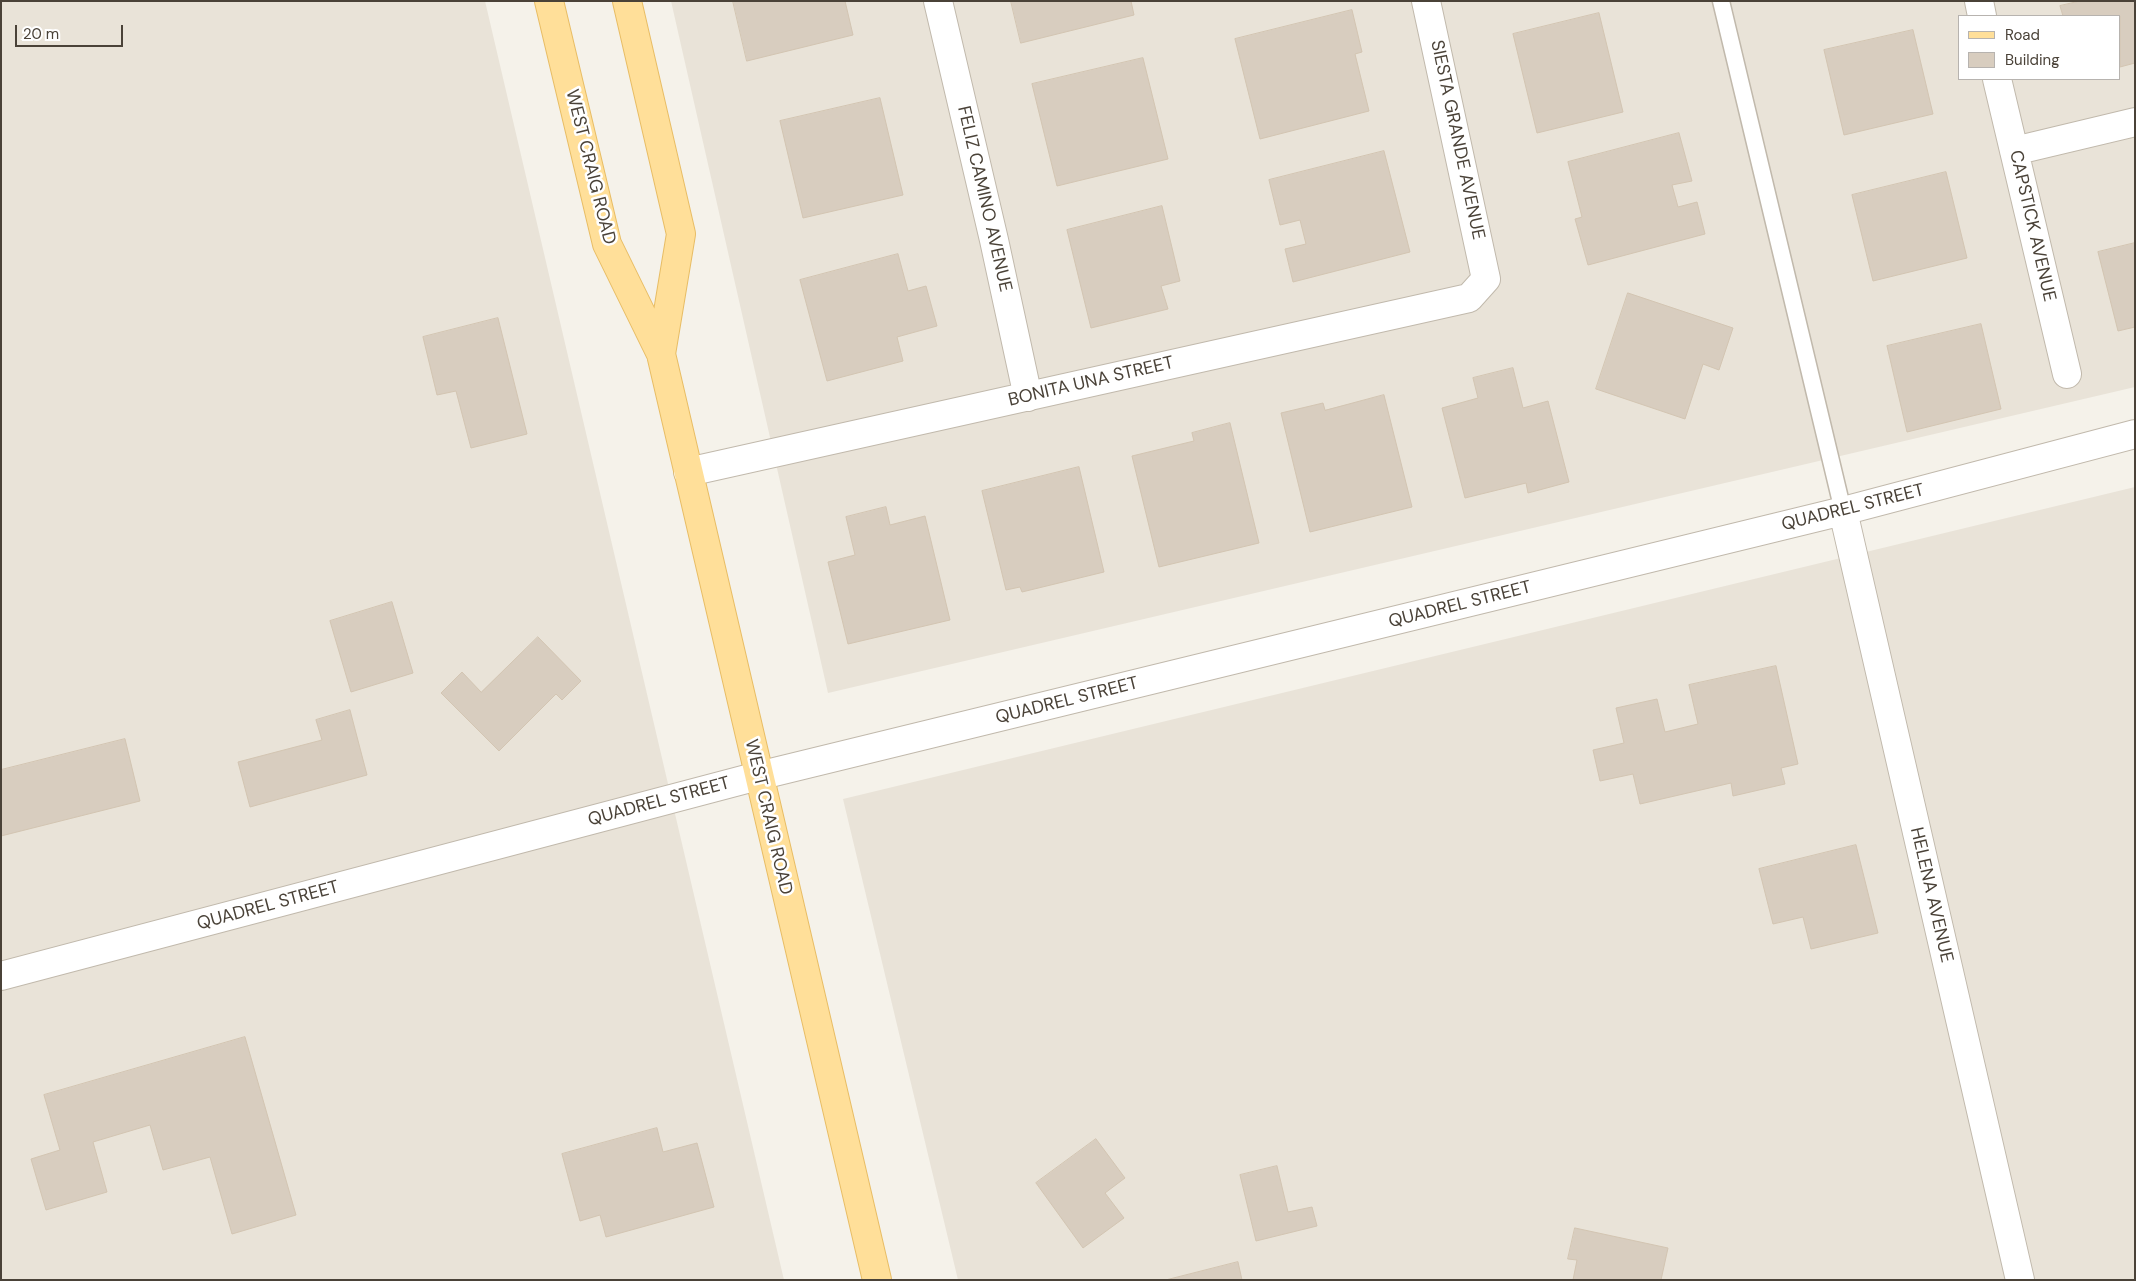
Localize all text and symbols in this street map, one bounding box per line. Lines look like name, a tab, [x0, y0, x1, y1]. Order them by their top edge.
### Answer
scale bar	[18, 15, 125, 47]
legend	[1958, 15, 2121, 80]
text: 20 m	[23, 24, 59, 44]
text: Road	[2005, 25, 2040, 45]
street label: SIESTA GRANDE AVENUE	[1425, 38, 1489, 242]
text: Building	[2005, 50, 2060, 70]
street label: WEST CRAIG ROAD	[560, 87, 620, 247]
street label: FELIZ CAMINO AVENUE	[952, 104, 1016, 294]
street label: CAPSTICK AVENUE	[2004, 148, 2060, 304]
street label: BONITA UNA STREET	[1006, 352, 1176, 412]
street label: QUADREL STREET	[1780, 480, 1926, 536]
street label: QUADREL STREET	[1387, 577, 1533, 633]
street label: QUADREL STREET	[994, 673, 1140, 729]
street label: WEST CRAIG ROAD	[740, 737, 796, 897]
street label: QUADREL STREET	[586, 773, 732, 831]
street label: HELENA AVENUE	[1905, 825, 1957, 965]
street label: QUADREL STREET	[195, 877, 341, 935]

